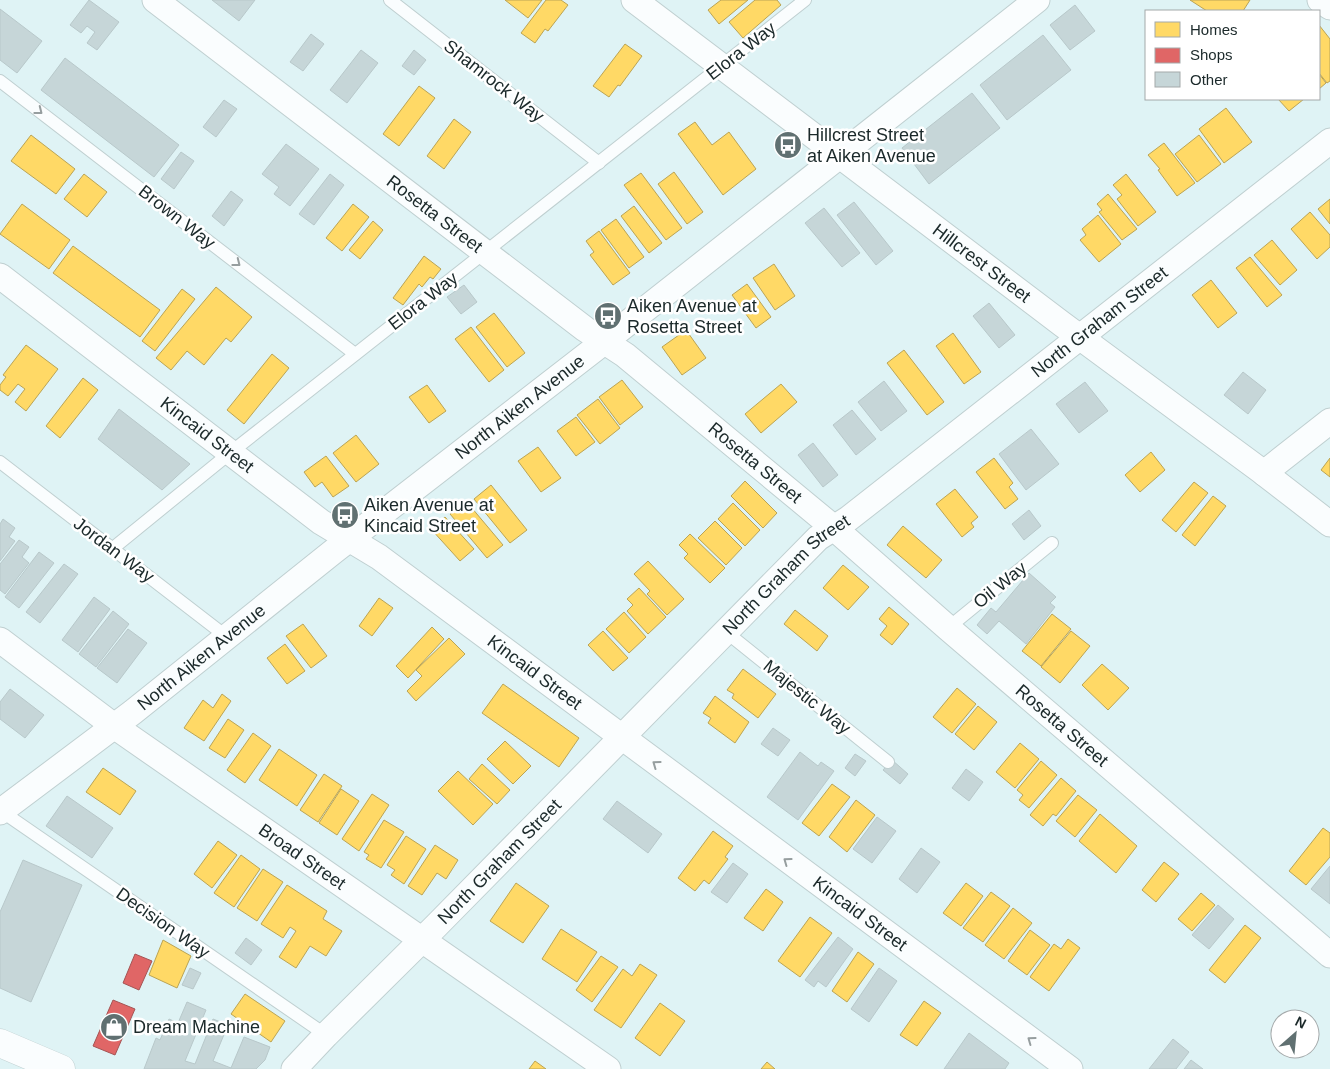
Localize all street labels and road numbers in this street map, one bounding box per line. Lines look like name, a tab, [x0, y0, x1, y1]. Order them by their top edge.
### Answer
street label: Elora Way	[702, 18, 780, 84]
street label: Shamrock Way	[440, 36, 548, 126]
street label: Rosetta Street	[383, 171, 486, 257]
street label: Brown Way	[135, 181, 219, 253]
street label: Hillcrest Street	[929, 220, 1034, 306]
street label: North Graham Street	[1027, 262, 1171, 381]
street label: Elora Way	[384, 268, 462, 334]
street label: North Aiken Avenue	[451, 351, 588, 463]
street label: Kincaid Street	[157, 393, 258, 477]
street label: Rosetta Street	[704, 418, 806, 507]
street label: North Graham Street	[719, 511, 853, 639]
street label: Jordan Way	[70, 513, 158, 587]
street label: Oil Way	[969, 558, 1031, 612]
street label: North Aiken Avenue	[134, 600, 269, 714]
street label: Kincaid Street	[484, 631, 586, 714]
street label: Majestic Way	[759, 656, 855, 738]
street label: Rosetta Street	[1012, 680, 1112, 771]
street label: North Graham Street	[434, 795, 565, 928]
street label: Broad Street	[255, 820, 350, 894]
street label: Kincaid Street	[809, 872, 911, 955]
street label: Decision Way	[112, 883, 214, 963]

